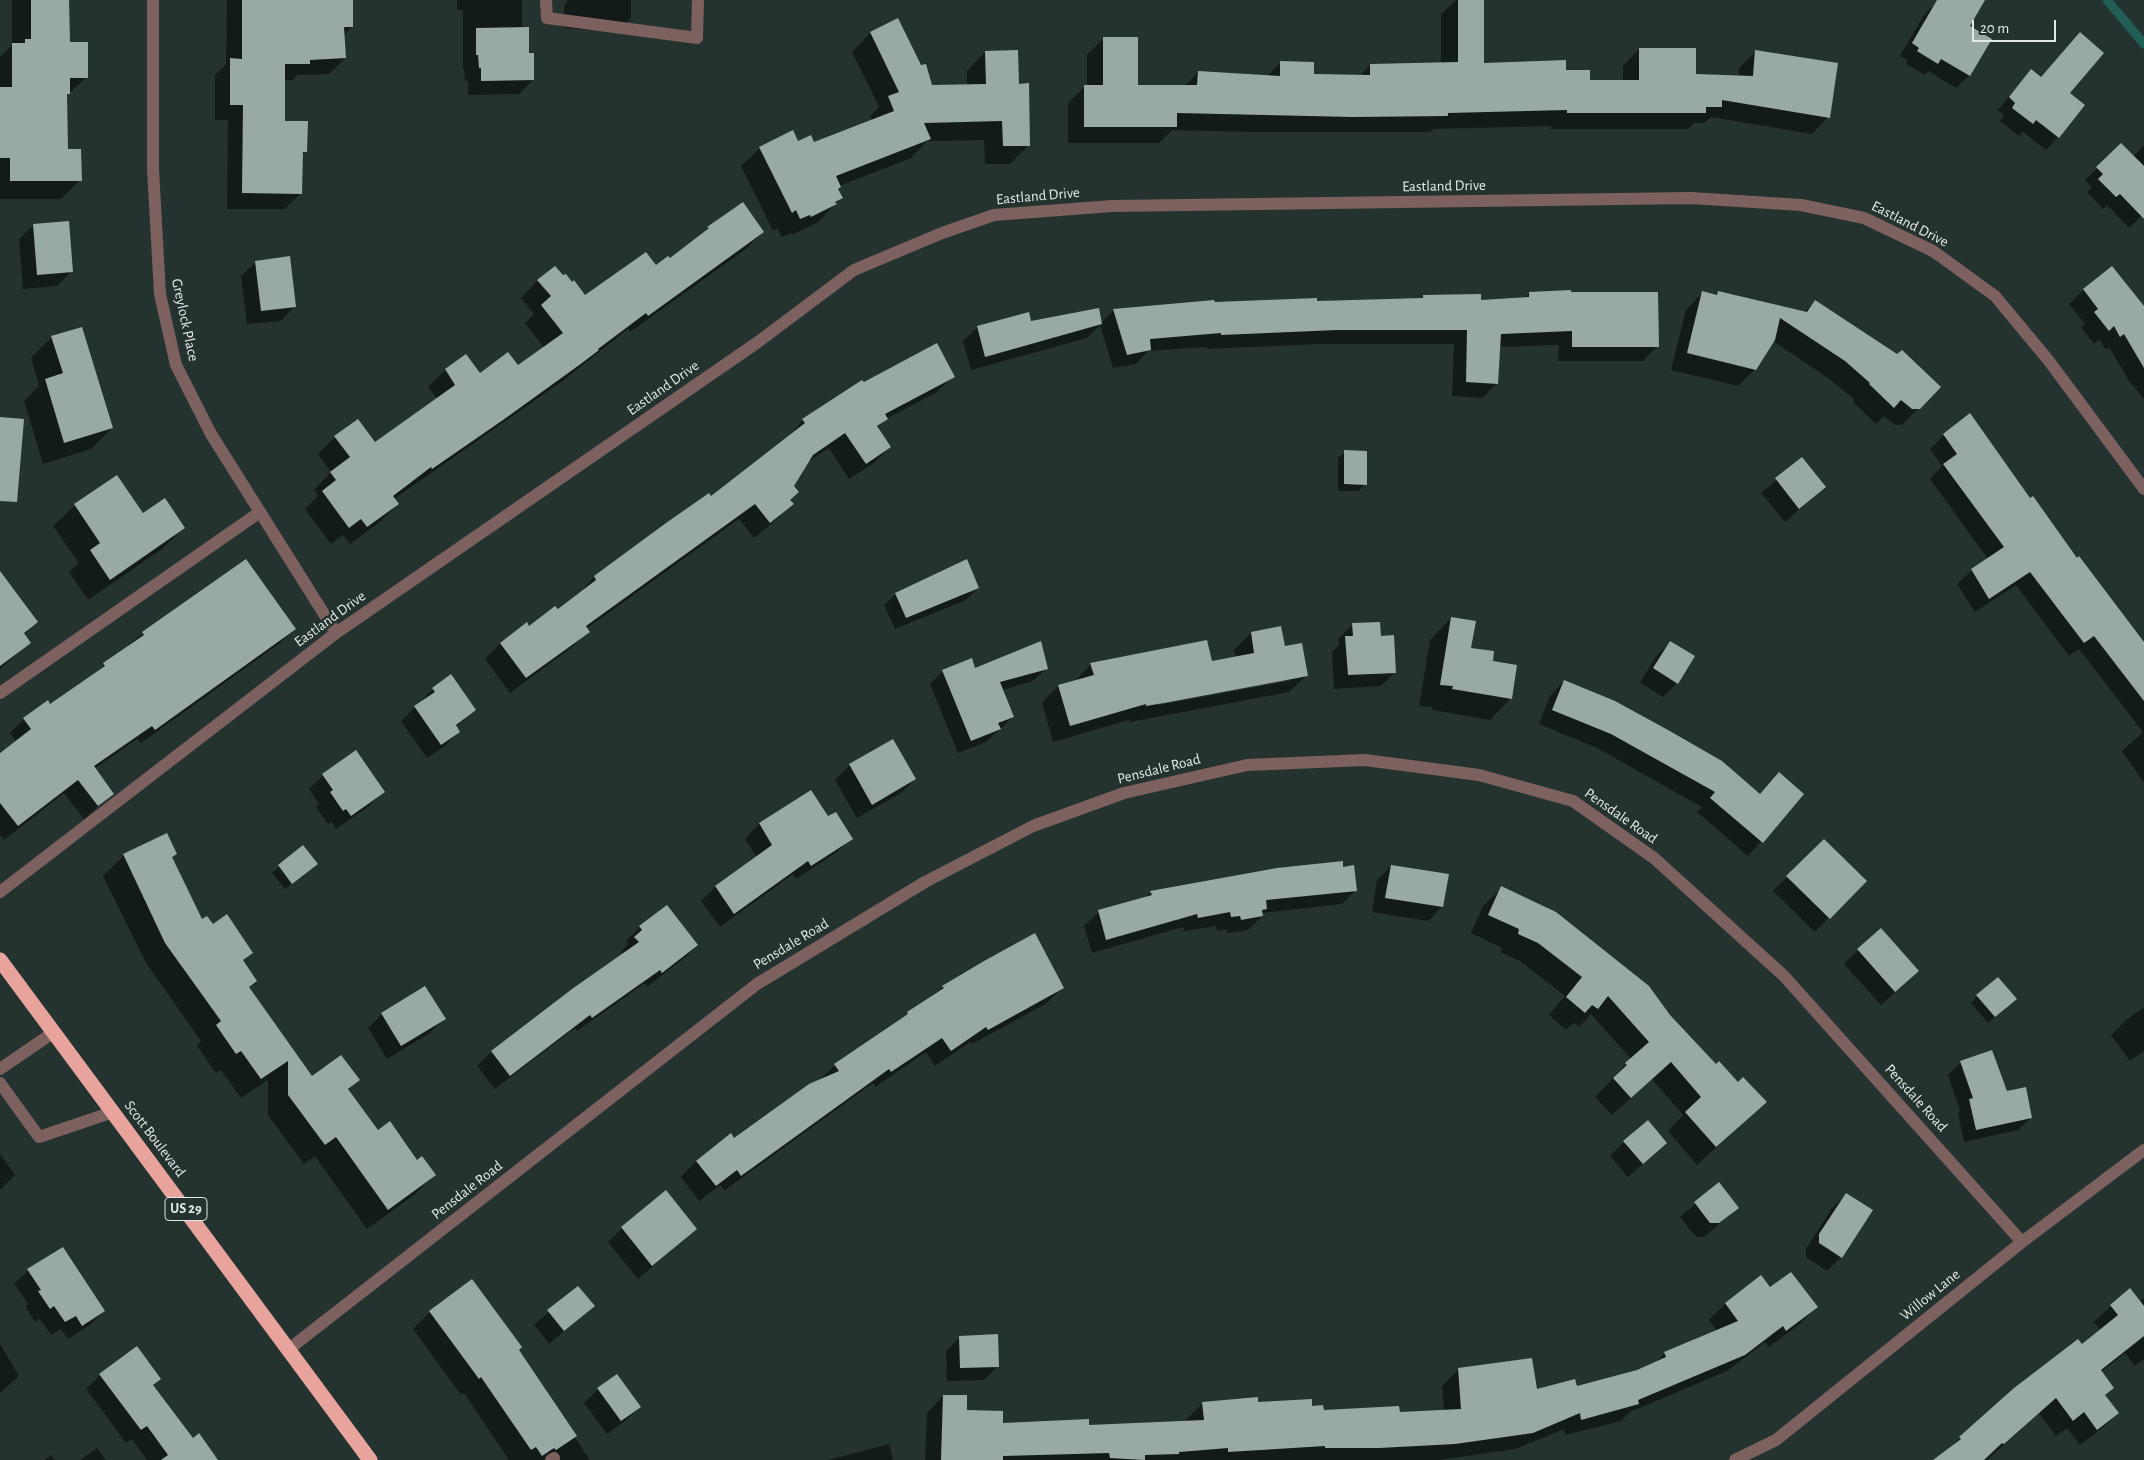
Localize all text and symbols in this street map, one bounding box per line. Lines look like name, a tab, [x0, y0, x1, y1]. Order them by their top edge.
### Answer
scale bar	[1974, 10, 2058, 42]
text: 20 m	[1980, 21, 2009, 36]
street label: Eastland Drive	[1402, 176, 1486, 196]
street label: Eastland Drive	[995, 183, 1081, 209]
street label: Eastland Drive	[1869, 197, 1951, 251]
street label: Greylock Place	[167, 277, 203, 363]
street label: Eastland Drive	[623, 357, 703, 419]
street label: Eastland Drive	[291, 587, 369, 651]
street label: Pensdale Road	[1116, 750, 1202, 788]
street label: Pensdale Road	[1581, 784, 1661, 848]
street label: Pensdale Road	[750, 914, 832, 974]
street label: Pensdale Road	[1881, 1060, 1951, 1136]
street label: Scott Boulevard	[120, 1097, 190, 1181]
street label: Pensdale Road	[428, 1157, 506, 1223]
road number: US 29	[165, 1198, 207, 1220]
street label: Willow Lane	[1896, 1265, 1964, 1325]

